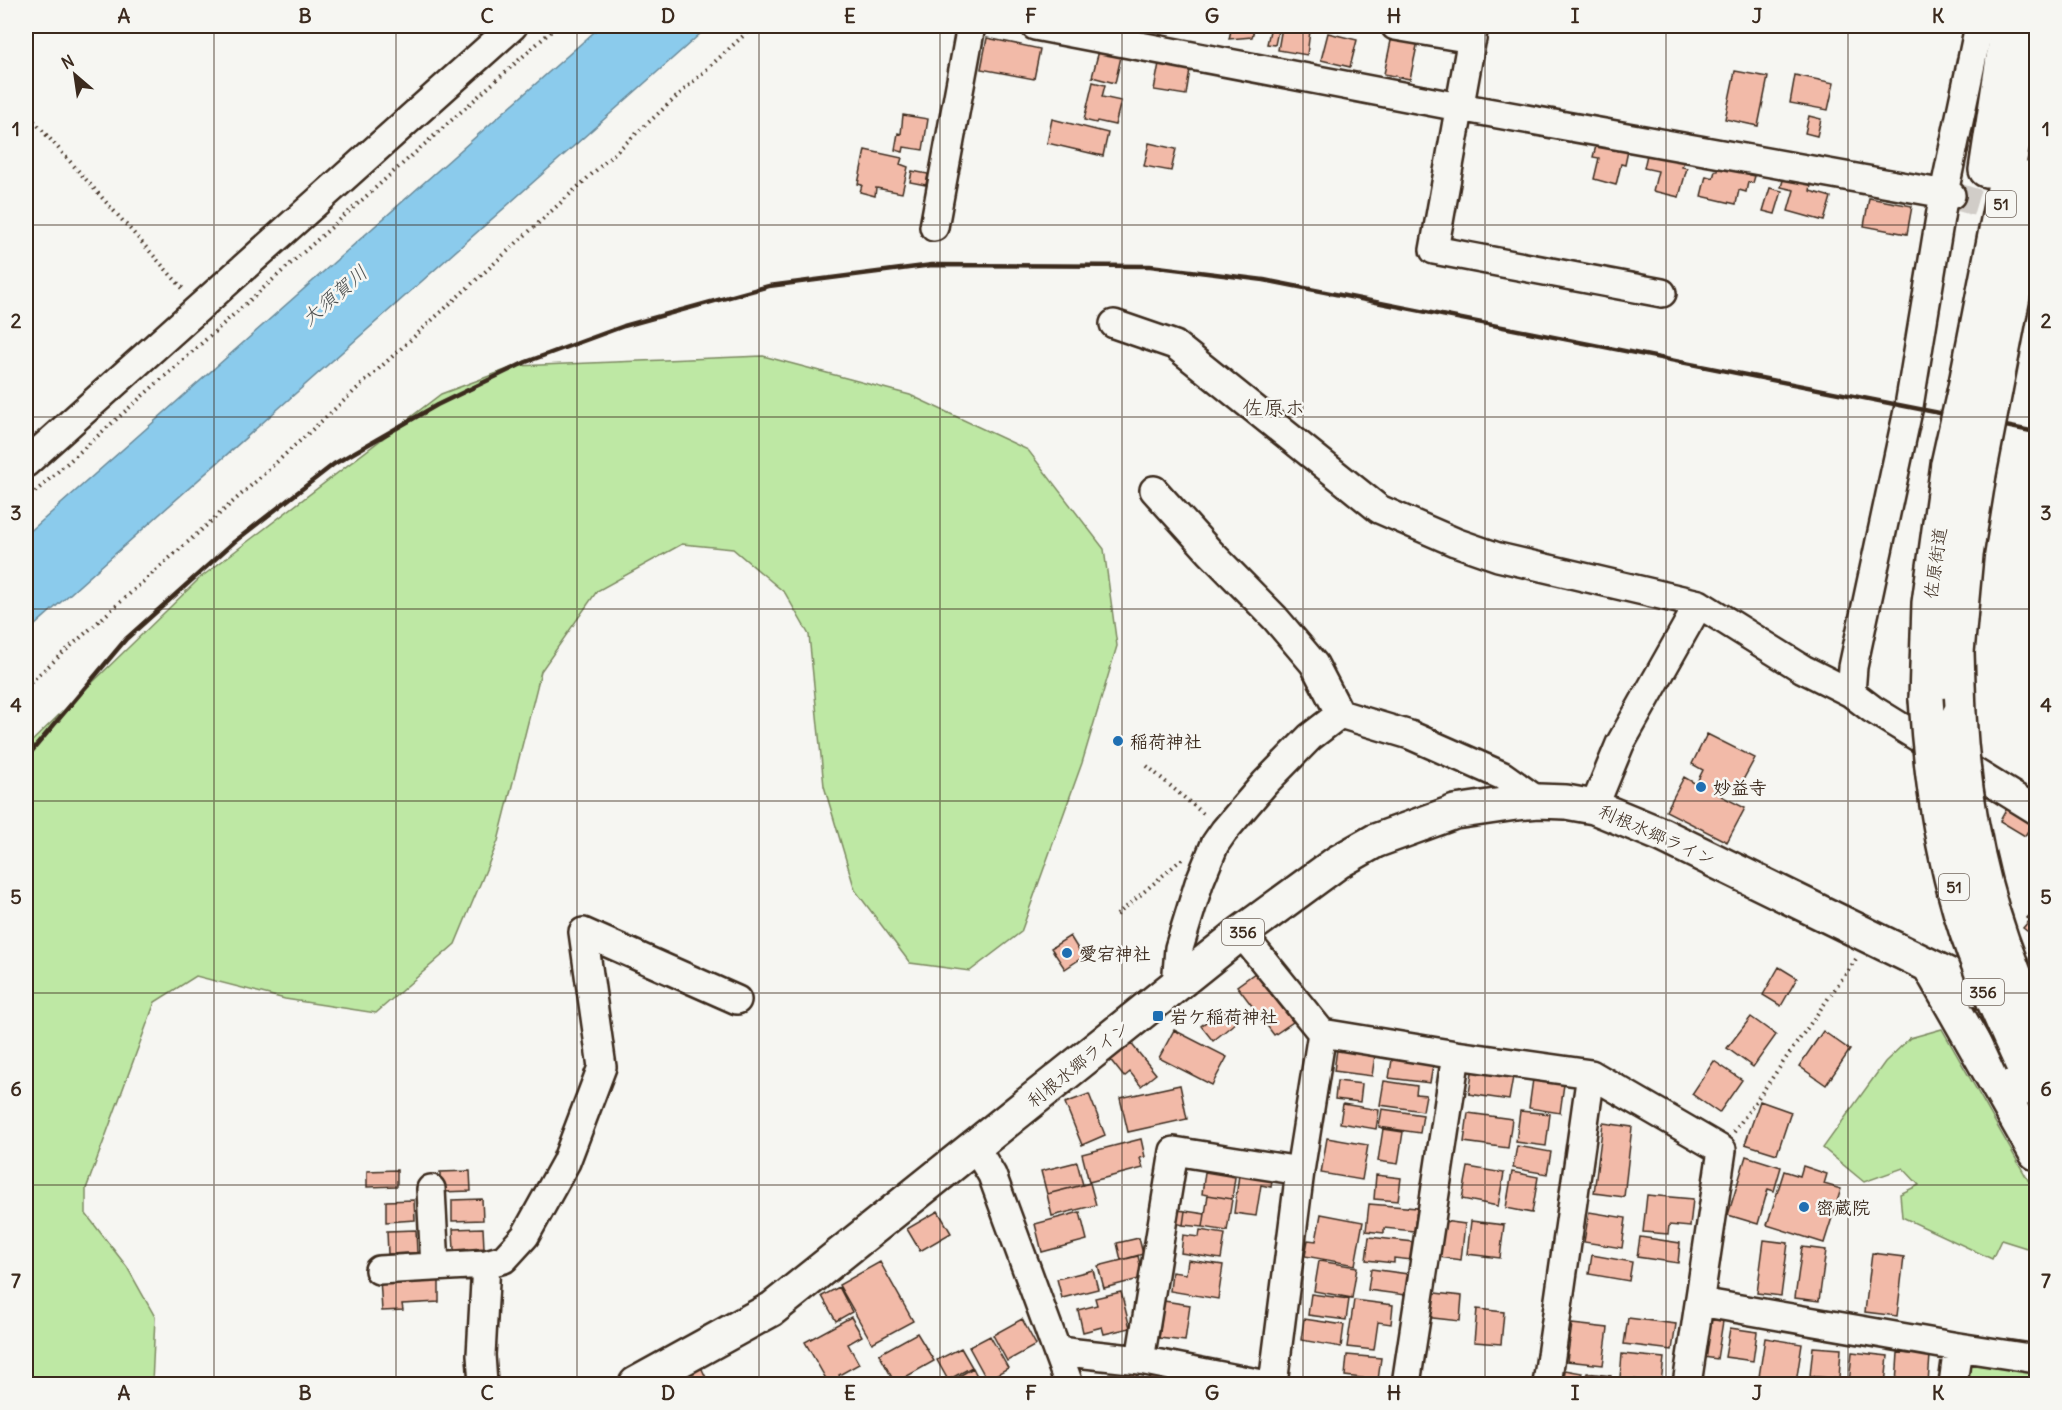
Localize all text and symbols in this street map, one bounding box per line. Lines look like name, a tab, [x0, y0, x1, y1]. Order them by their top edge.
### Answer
text: A	[118, 3, 131, 28]
text: B	[298, 3, 312, 28]
text: C	[480, 3, 494, 28]
text: D	[661, 3, 675, 28]
text: E	[844, 3, 856, 28]
text: F	[1025, 3, 1037, 28]
text: G	[1205, 3, 1219, 28]
text: H	[1387, 3, 1401, 28]
text: I	[1571, 3, 1580, 28]
text: J	[1752, 3, 1763, 28]
text: K	[1932, 3, 1945, 28]
north arrow	[45, 45, 105, 105]
text: N	[58, 50, 77, 73]
text: 1	[12, 116, 20, 141]
text: 1	[2042, 116, 2050, 141]
road number: 51	[1986, 191, 2016, 217]
water label: 大須賀川	[296, 259, 372, 331]
text: 2	[11, 308, 22, 333]
text: 2	[2041, 308, 2052, 333]
district label: 佐原ホ	[1243, 394, 1306, 421]
text: 3	[10, 500, 22, 525]
text: 3	[2040, 500, 2052, 525]
street label: 佐原街道	[1919, 526, 1951, 600]
text: 4	[10, 692, 22, 717]
text: 4	[2040, 692, 2052, 717]
place label: 稲荷神社	[1130, 730, 1202, 753]
marker: 稲荷神社	[1111, 734, 1125, 748]
place label: 妙益寺	[1713, 776, 1767, 799]
marker: 妙益寺	[1694, 780, 1708, 794]
street label: 利根水郷ライン	[1595, 799, 1719, 871]
road number: 51	[1939, 874, 1969, 900]
text: 5	[10, 884, 22, 909]
text: 5	[2040, 884, 2052, 909]
road number: 356	[1222, 919, 1264, 945]
place label: 愛宕神社	[1079, 942, 1151, 965]
marker: 愛宕神社	[1060, 946, 1074, 960]
road number: 356	[1962, 979, 2004, 1005]
place label: 岩ケ稲荷神社	[1170, 1005, 1278, 1028]
marker: 岩ケ稲荷神社	[1151, 1009, 1165, 1023]
street label: 利根水郷ライン	[1022, 1016, 1134, 1112]
text: 6	[10, 1076, 22, 1101]
text: 6	[2040, 1076, 2052, 1101]
place label: 密蔵院	[1816, 1196, 1870, 1219]
marker: 密蔵院	[1797, 1200, 1811, 1214]
text: 7	[11, 1268, 21, 1293]
text: 7	[2041, 1268, 2051, 1293]
text: A	[118, 1380, 131, 1405]
text: B	[298, 1380, 312, 1405]
text: C	[480, 1380, 494, 1405]
text: D	[661, 1380, 675, 1405]
text: E	[844, 1380, 856, 1405]
text: F	[1025, 1380, 1037, 1405]
text: G	[1205, 1380, 1219, 1405]
text: H	[1387, 1380, 1401, 1405]
text: I	[1571, 1380, 1580, 1405]
text: J	[1752, 1380, 1763, 1405]
text: K	[1932, 1380, 1945, 1405]

